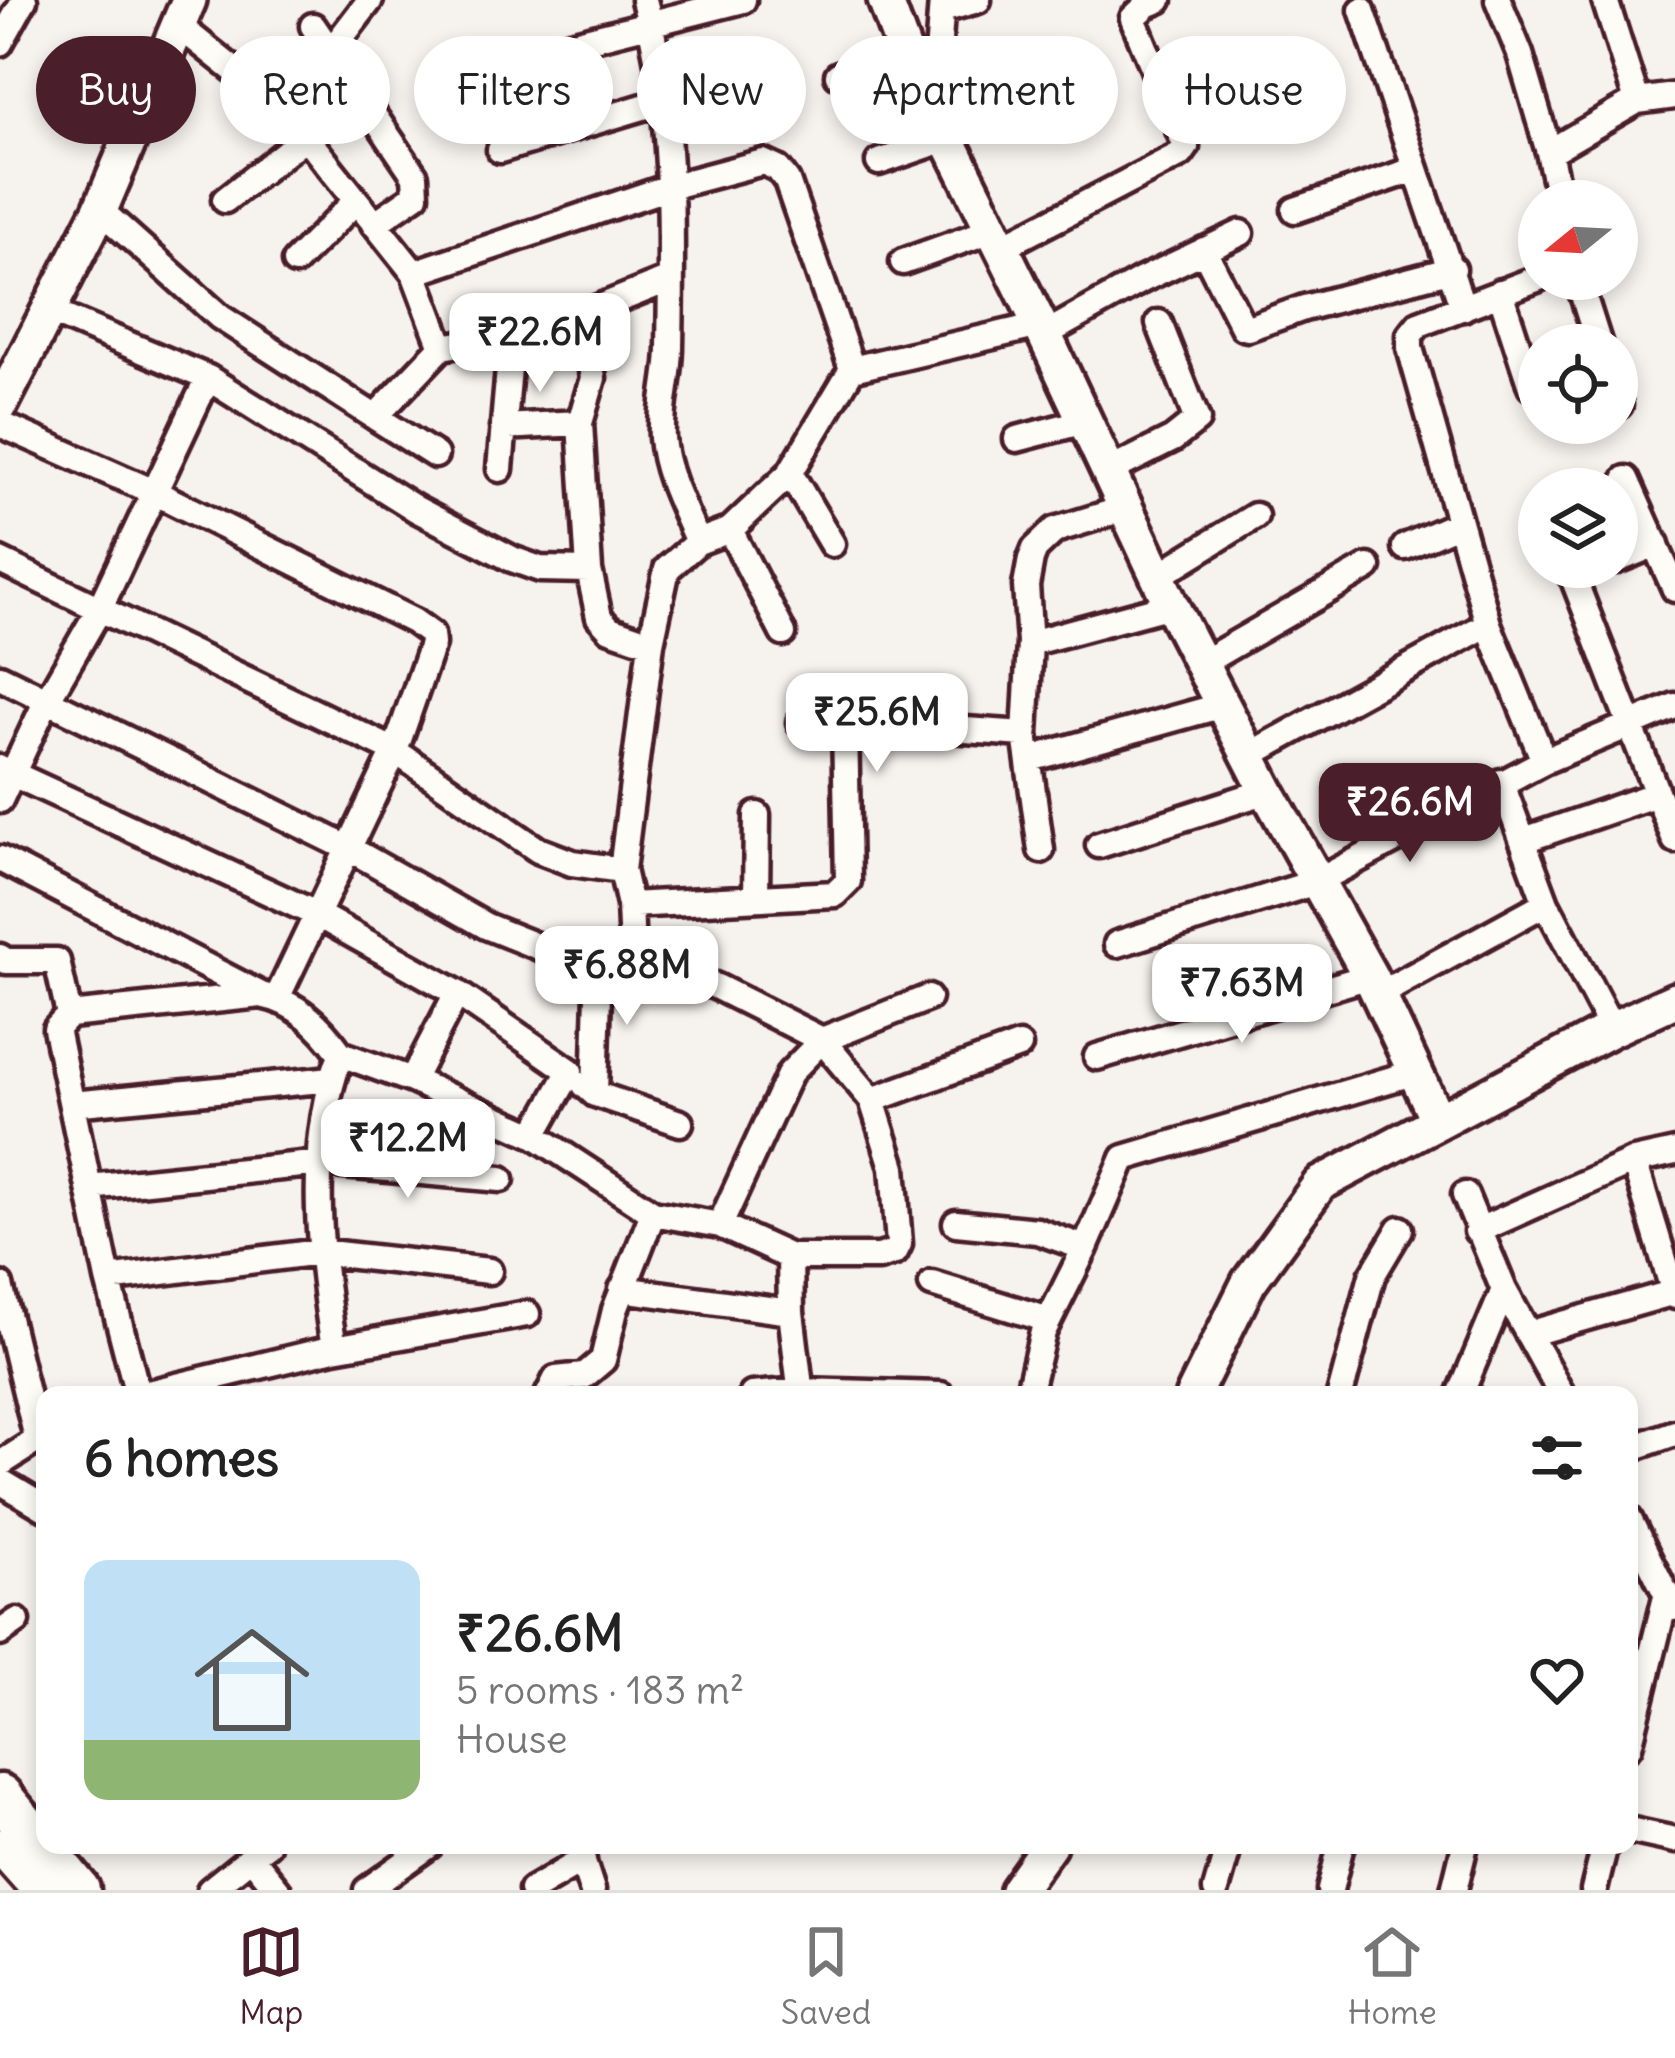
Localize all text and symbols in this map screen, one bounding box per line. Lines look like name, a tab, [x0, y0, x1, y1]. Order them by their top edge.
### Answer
chip: Buy	[36, 36, 196, 144]
chip: Rent	[220, 36, 390, 144]
chip: Filters	[414, 36, 613, 144]
chip: New	[637, 36, 806, 144]
chip: Apartment	[830, 36, 1118, 144]
chip: House	[1142, 36, 1346, 144]
north arrow	[1518, 180, 1638, 300]
map controls	[1518, 180, 1638, 588]
pin: ₹22.6M	[442, 293, 638, 395]
text: ₹22.6M	[476, 307, 604, 356]
button: locate	[1518, 324, 1638, 444]
button: layers	[1518, 468, 1638, 588]
pin: ₹25.6M	[779, 673, 975, 775]
text: ₹25.6M	[813, 687, 941, 736]
pin: ₹26.6M	[1312, 763, 1508, 865]
text: ₹26.6M	[1346, 777, 1474, 826]
pin: ₹6.88M	[529, 926, 725, 1028]
text: ₹6.88M	[562, 940, 692, 989]
pin: ₹7.63M	[1144, 944, 1340, 1046]
text: ₹7.63M	[1179, 958, 1305, 1007]
pin: ₹12.2M	[310, 1099, 506, 1201]
text: ₹12.2M	[348, 1113, 468, 1162]
icon: filters	[1524, 1425, 1590, 1491]
text: 6 homes	[84, 1426, 279, 1490]
text: ₹26.6M	[456, 1601, 624, 1665]
icon: home	[180, 1608, 324, 1752]
icon: heart	[1524, 1647, 1590, 1713]
text: 5 rooms · 183 m²	[456, 1666, 744, 1715]
text: House	[456, 1715, 567, 1764]
tab: Map	[238, 1919, 304, 2033]
tab: Saved	[781, 1919, 871, 2033]
tab: Home	[1348, 1919, 1437, 2033]

